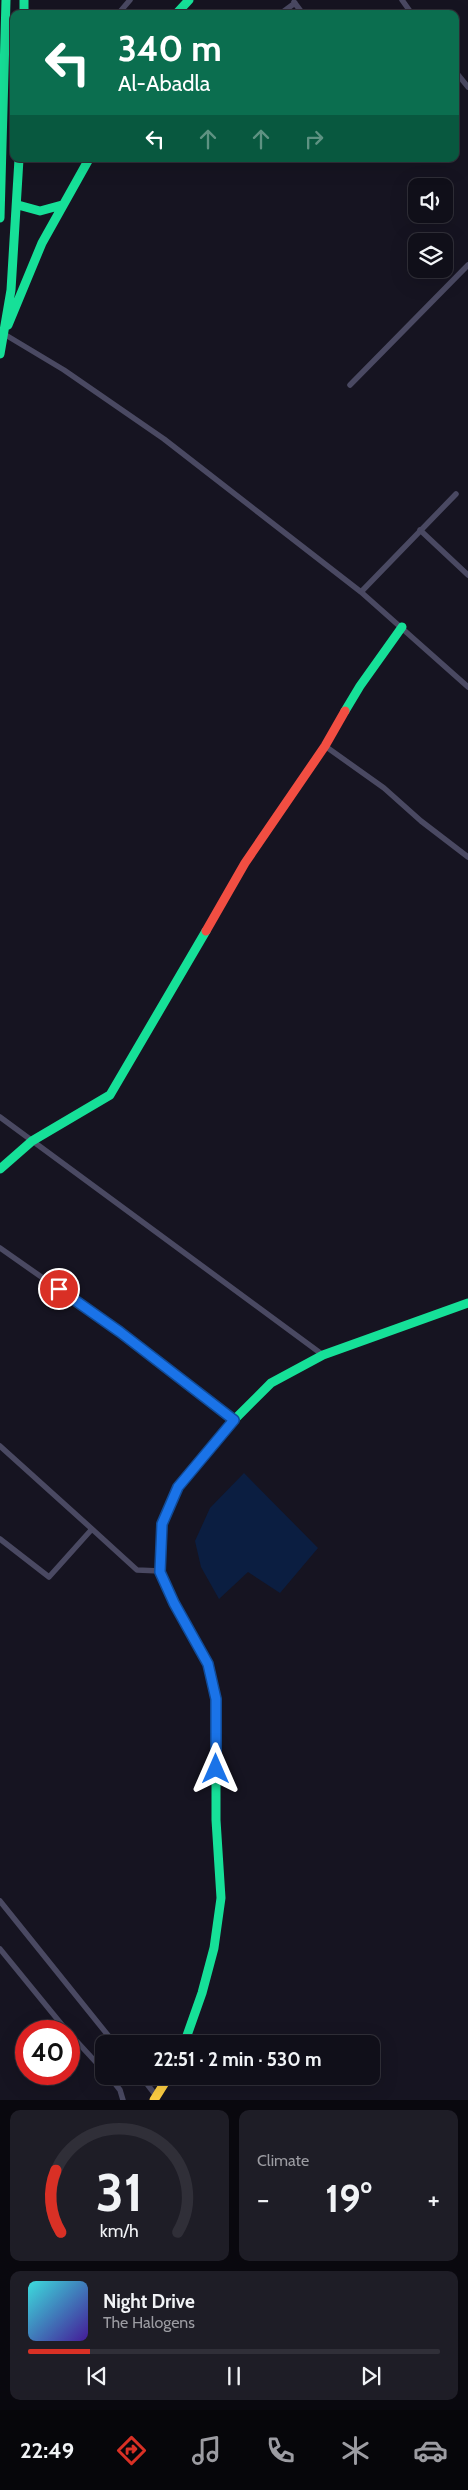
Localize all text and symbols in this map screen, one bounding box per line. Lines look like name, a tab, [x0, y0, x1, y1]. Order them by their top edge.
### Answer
text: 340 m	[118, 27, 222, 70]
icon: left	[35, 30, 100, 95]
text: Al-Abadla	[118, 70, 210, 97]
icon: left	[141, 125, 169, 153]
icon: ahead	[194, 125, 222, 153]
icon: ahead	[247, 125, 275, 153]
icon: right	[300, 125, 328, 153]
map controls	[408, 178, 453, 278]
button: sound	[408, 178, 453, 223]
button: layers	[408, 233, 453, 278]
pin	[38, 1268, 80, 1310]
icon: arrive	[45, 1275, 73, 1303]
position arrow	[189, 1742, 241, 1794]
speed limit sign: 40	[15, 2020, 80, 2085]
text: 22:51 · 2 min · 530 m	[154, 2048, 321, 2071]
text: Climate	[257, 2151, 309, 2170]
text: 31	[96, 2161, 143, 2224]
text: 19°	[325, 2175, 372, 2222]
text: −	[257, 2182, 269, 2216]
text: +	[428, 2182, 440, 2216]
text: km/h	[100, 2220, 139, 2241]
text: Night Drive	[103, 2290, 195, 2313]
text: The Halogens	[103, 2313, 195, 2332]
icon: previous	[83, 2362, 111, 2390]
icon: pause	[220, 2362, 248, 2390]
icon: next	[357, 2362, 385, 2390]
icon: directions	[114, 2433, 149, 2468]
icon: music	[189, 2433, 224, 2468]
icon: phone	[263, 2433, 298, 2468]
icon: climate	[338, 2433, 373, 2468]
icon: car	[413, 2433, 448, 2468]
text: 22:49	[20, 2437, 74, 2464]

